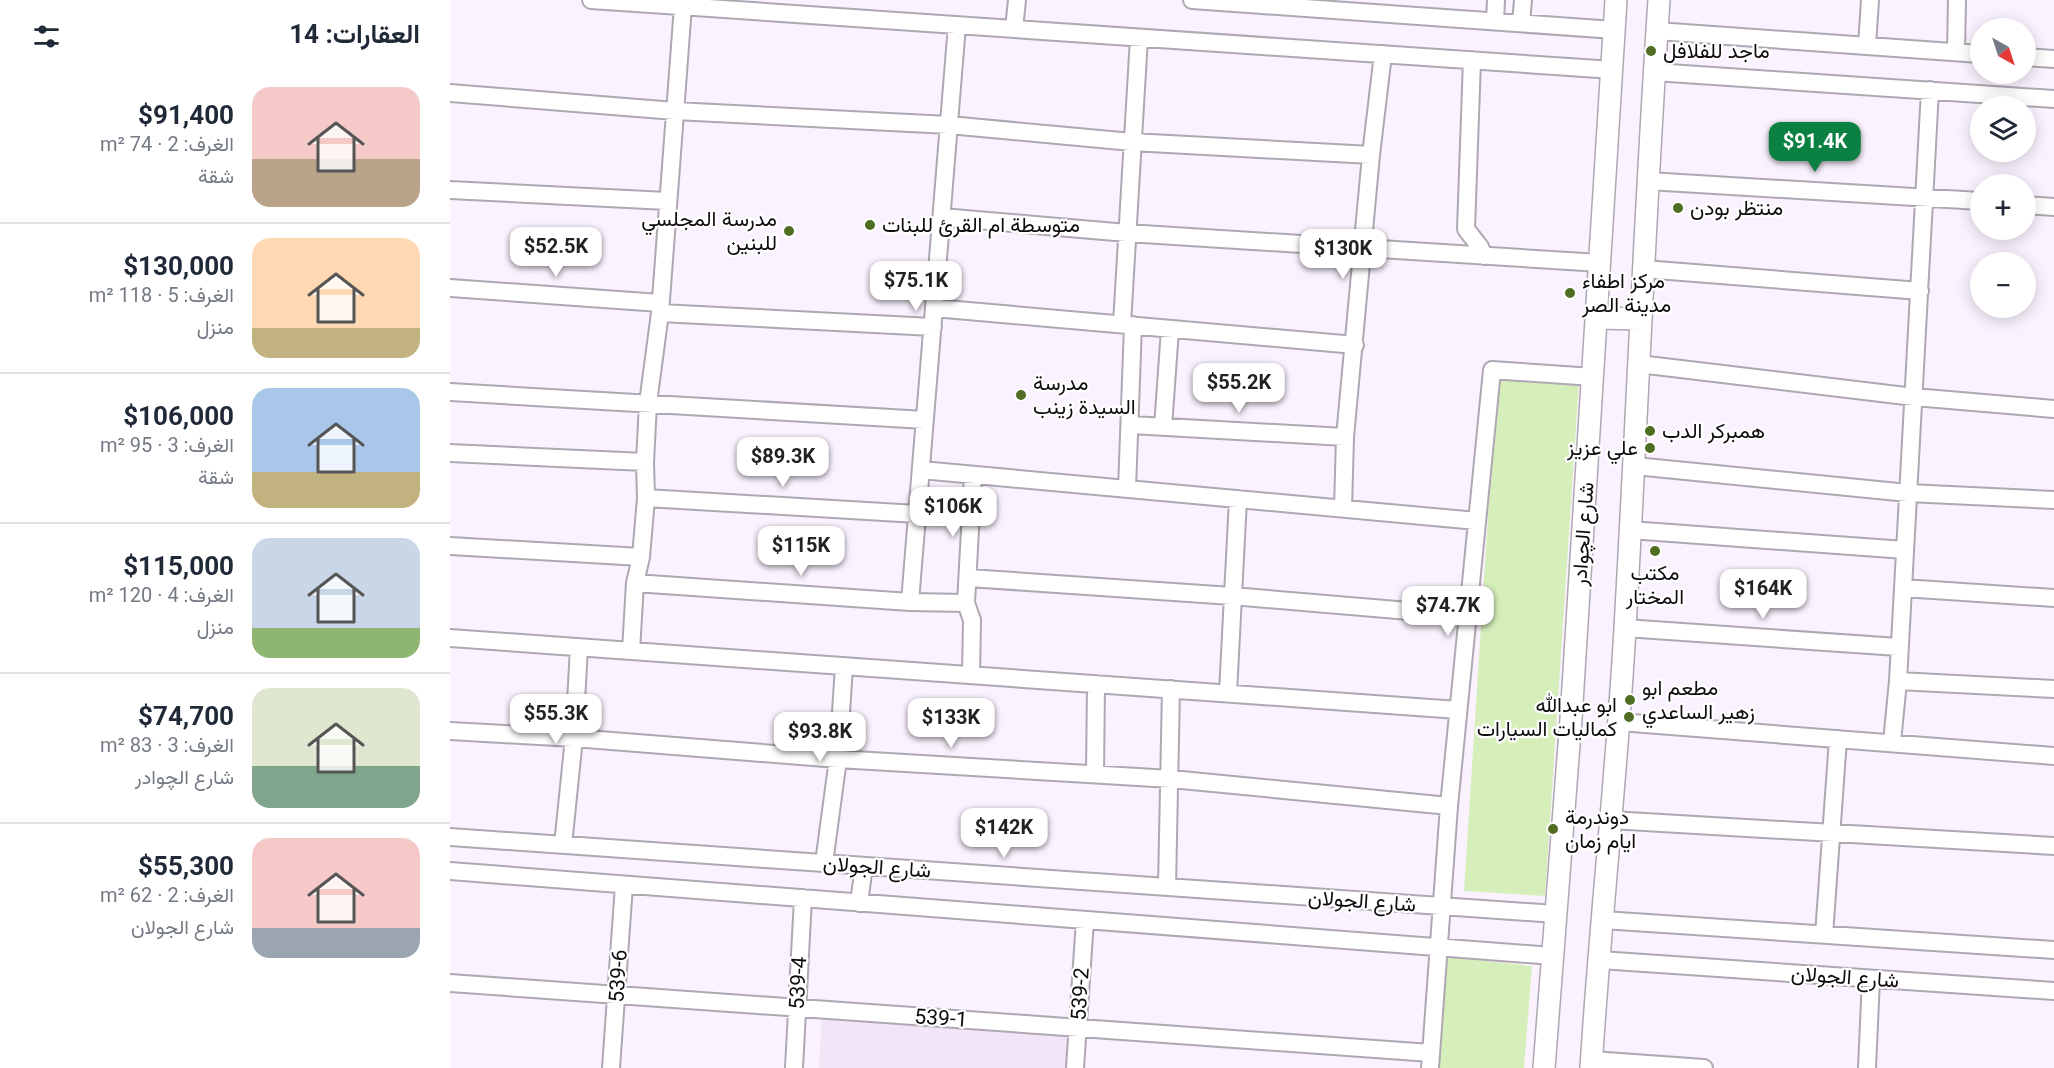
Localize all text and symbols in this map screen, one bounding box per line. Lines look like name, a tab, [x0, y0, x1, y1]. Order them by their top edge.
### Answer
north arrow	[1970, 18, 2036, 84]
map controls	[1970, 18, 2036, 318]
text: العقارات: 14	[289, 19, 420, 49]
icon: filters	[30, 20, 63, 53]
place label: ماجد للفلافل	[1663, 39, 1770, 63]
marker: ماجد للفلافل	[1644, 44, 1658, 58]
button: layers	[1970, 96, 2036, 162]
text: $91,400	[138, 100, 234, 130]
icon: home	[300, 111, 372, 183]
pin: $91.4K	[1766, 122, 1864, 173]
text: $91.4K	[1783, 129, 1847, 153]
text: الغرف: 2 · 74 m²	[100, 132, 234, 156]
text: شقة	[198, 164, 234, 188]
button: +	[1970, 174, 2036, 240]
place label: منتظر بودن	[1690, 196, 1783, 221]
marker: منتظر بودن	[1671, 201, 1685, 215]
place label: مدرسة المجلسي للبنين	[641, 207, 777, 255]
place label: متوسطة ام القرئ للبنات	[882, 213, 1080, 239]
marker: متوسطة ام القرئ للبنات	[863, 218, 877, 232]
marker: مدرسة المجلسي للبنين	[782, 224, 796, 238]
pin: $52.5K	[507, 227, 605, 278]
pin: $130K	[1301, 229, 1385, 280]
text: $52.5K	[524, 234, 588, 258]
text: $130K	[1314, 236, 1372, 260]
text: $130,000	[123, 251, 234, 281]
button: −	[1970, 252, 2036, 318]
pin: $75.1K	[867, 261, 965, 312]
icon: home	[300, 262, 372, 334]
text: $75.1K	[884, 268, 948, 292]
place label: مركز اطفاء مدينة الصر	[1581, 269, 1671, 318]
text: الغرف: 5 · 118 m²	[89, 283, 234, 307]
marker: مركز اطفاء مدينة الصر	[1563, 286, 1577, 300]
text: منزل	[197, 315, 234, 339]
pin: $55.2K	[1190, 363, 1288, 414]
text: $55.2K	[1207, 370, 1271, 394]
place label: مدرسة السيدة زينب	[1033, 371, 1136, 420]
marker: مدرسة السيدة زينب	[1014, 388, 1028, 402]
text: $106,000	[123, 401, 234, 431]
icon: home	[300, 412, 372, 484]
place label: همبركر الدب	[1662, 419, 1765, 444]
marker: همبركر الدب	[1643, 424, 1657, 438]
text: الغرف: 3 · 95 m²	[100, 433, 234, 457]
place label: علي عزيز	[1566, 436, 1638, 465]
pin: $89.3K	[734, 437, 832, 488]
marker: علي عزيز	[1643, 441, 1657, 455]
text: $89.3K	[751, 444, 815, 468]
text: شقة	[198, 465, 234, 489]
street label: شارع الچوادر	[1567, 481, 1601, 588]
pin: $106K	[911, 487, 995, 538]
text: $106K	[924, 494, 982, 518]
pin: $115K	[759, 526, 843, 577]
text: $115K	[772, 533, 830, 557]
marker: مكتب المختار	[1648, 544, 1662, 558]
text: $115,000	[123, 551, 234, 581]
place label: مكتب المختار	[1625, 561, 1684, 610]
icon: home	[300, 562, 372, 634]
pin: $164K	[1721, 569, 1805, 620]
text: $164K	[1734, 576, 1792, 600]
text: الغرف: 4 · 120 m²	[89, 583, 234, 607]
pin: $74.7K	[1399, 586, 1497, 637]
text: $74.7K	[1416, 593, 1480, 617]
text: منزل	[197, 615, 234, 639]
place label: مطعم ابو زهير الساعدي	[1642, 676, 1755, 729]
place label: ابو عبدالله كماليات السيارات	[1477, 692, 1617, 742]
marker: مطعم ابو زهير الساعدي	[1623, 693, 1637, 707]
pin: $55.3K	[507, 694, 605, 745]
pin: $133K	[909, 698, 993, 749]
text: $74,700	[138, 701, 234, 731]
text: $55.3K	[524, 701, 588, 725]
text: $133K	[922, 705, 980, 729]
marker: ابو عبدالله كماليات السيارات	[1622, 710, 1636, 724]
icon: home	[300, 712, 372, 784]
pin: $93.8K	[771, 712, 869, 763]
text: $93.8K	[788, 719, 852, 743]
text: الغرف: 3 · 83 m²	[100, 733, 234, 757]
text: شارع الچوادر	[135, 765, 234, 789]
place label: دوندرمة ايام زمان	[1565, 805, 1636, 855]
pin: $142K	[962, 808, 1046, 859]
text: $142K	[975, 815, 1033, 839]
marker: دوندرمة ايام زمان	[1546, 822, 1560, 836]
text: $55,300	[138, 851, 234, 881]
street label: شارع الجولان	[822, 851, 932, 885]
icon: home	[300, 862, 372, 934]
text: الغرف: 2 · 62 m²	[100, 883, 234, 907]
street label: شارع الجولان	[1307, 885, 1417, 919]
text: شارع الجولان	[131, 915, 234, 939]
street label: 539-6	[604, 949, 632, 1003]
street label: 539-4	[785, 956, 811, 1010]
street label: شارع الجولان	[1790, 961, 1900, 995]
street label: 539-2	[1066, 967, 1094, 1021]
street label: 539-1	[914, 1004, 968, 1032]

